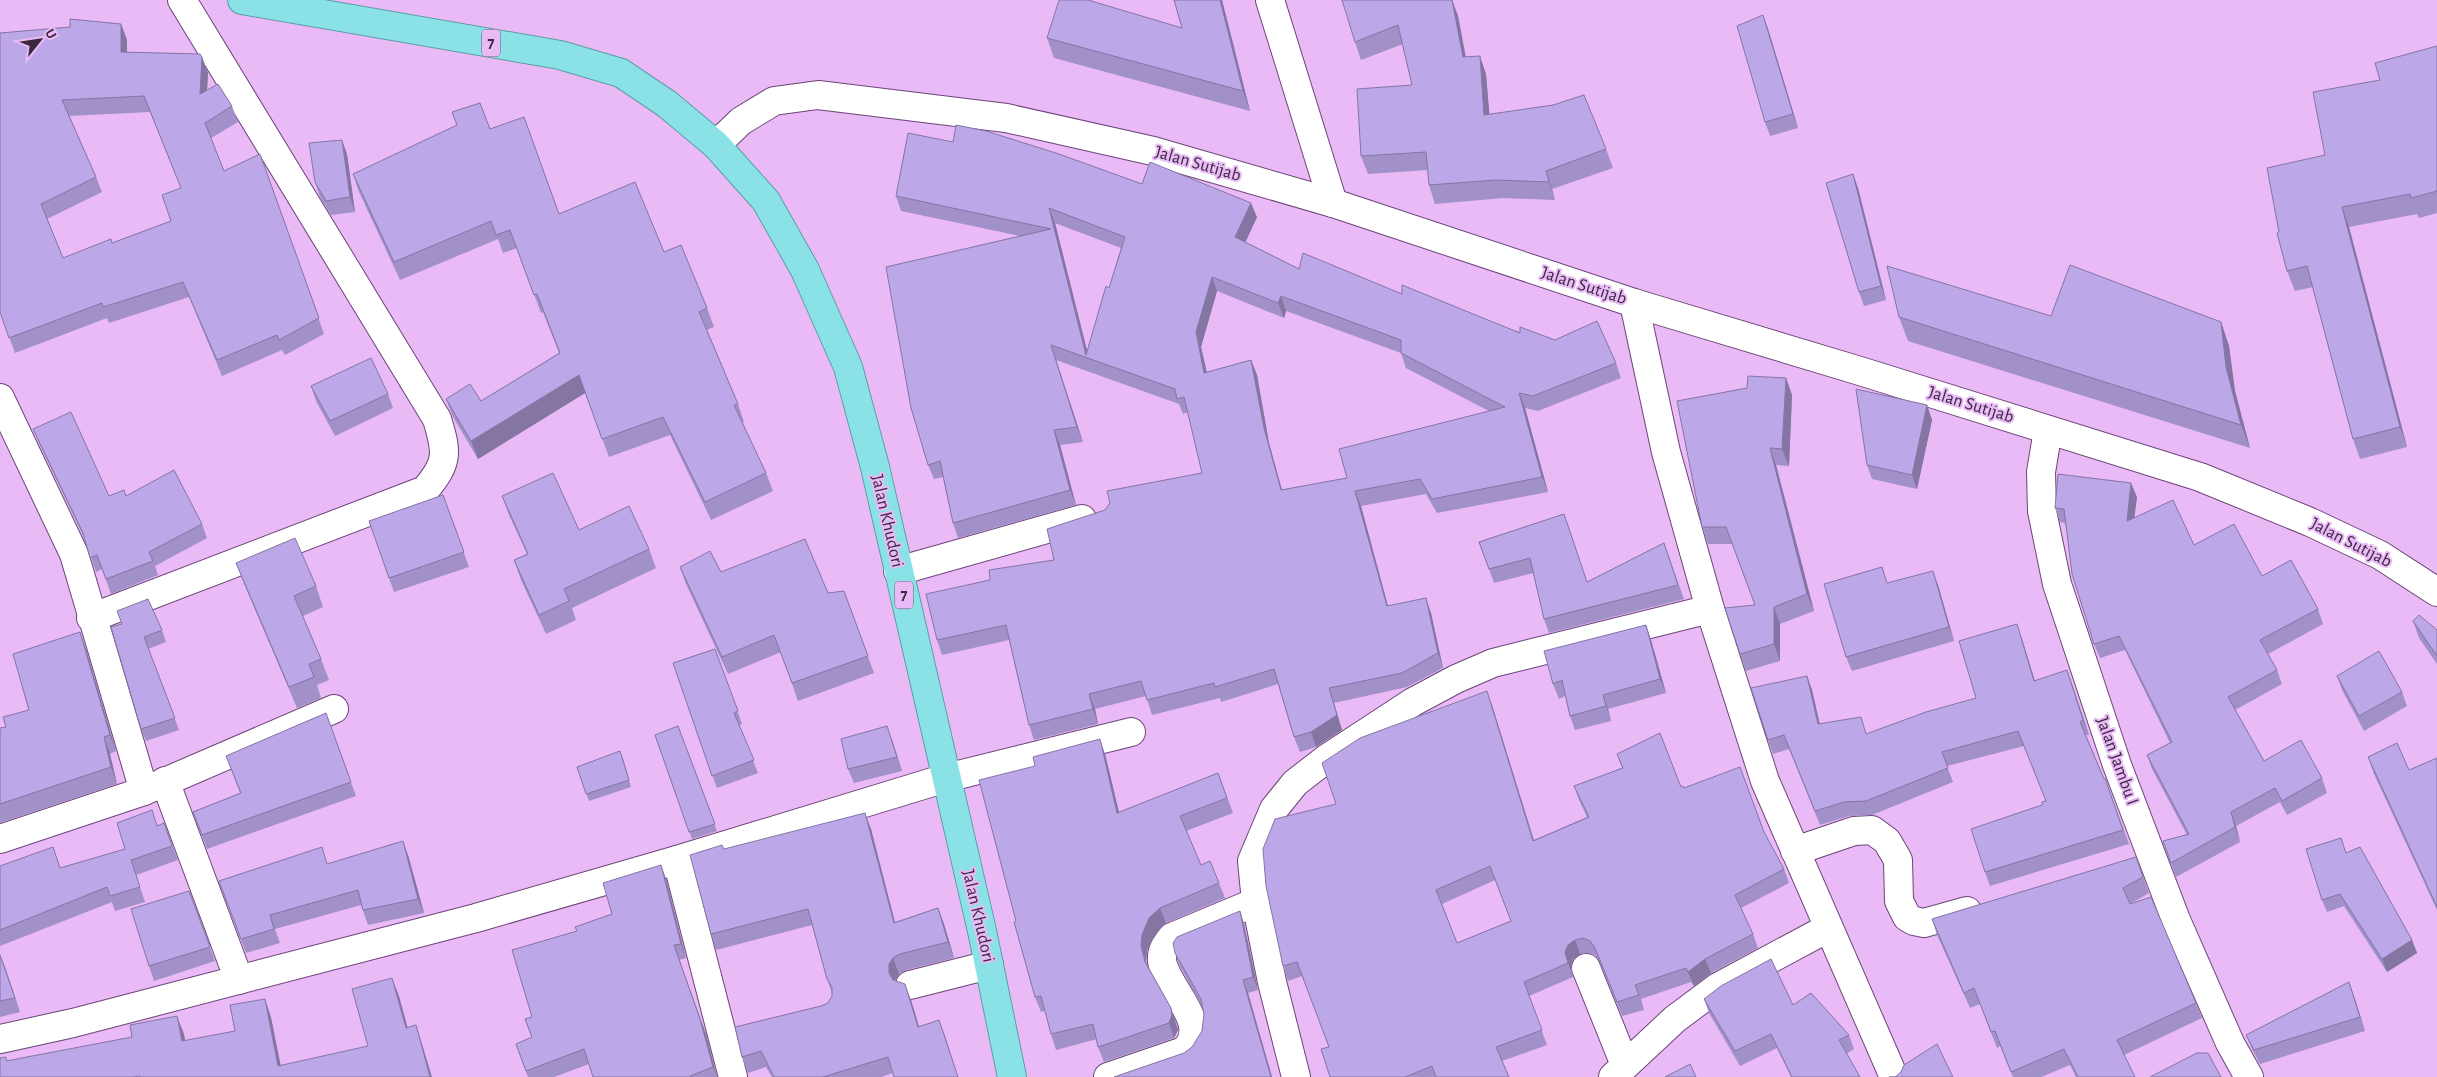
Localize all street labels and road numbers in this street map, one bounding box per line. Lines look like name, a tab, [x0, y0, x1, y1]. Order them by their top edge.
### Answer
road number: 7	[482, 29, 500, 56]
street label: Jalan Sutijab	[1153, 143, 1243, 185]
street label: Jalan Sutijab	[1539, 264, 1629, 308]
street label: Jalan Sutijab	[1926, 383, 2016, 427]
street label: Jalan Khudori	[868, 473, 906, 569]
street label: Jalan Sutijab	[2307, 515, 2395, 571]
road number: 7	[895, 582, 913, 608]
street label: Jalan Jambu I	[2093, 715, 2141, 807]
street label: Jalan Khudori	[959, 868, 997, 964]

